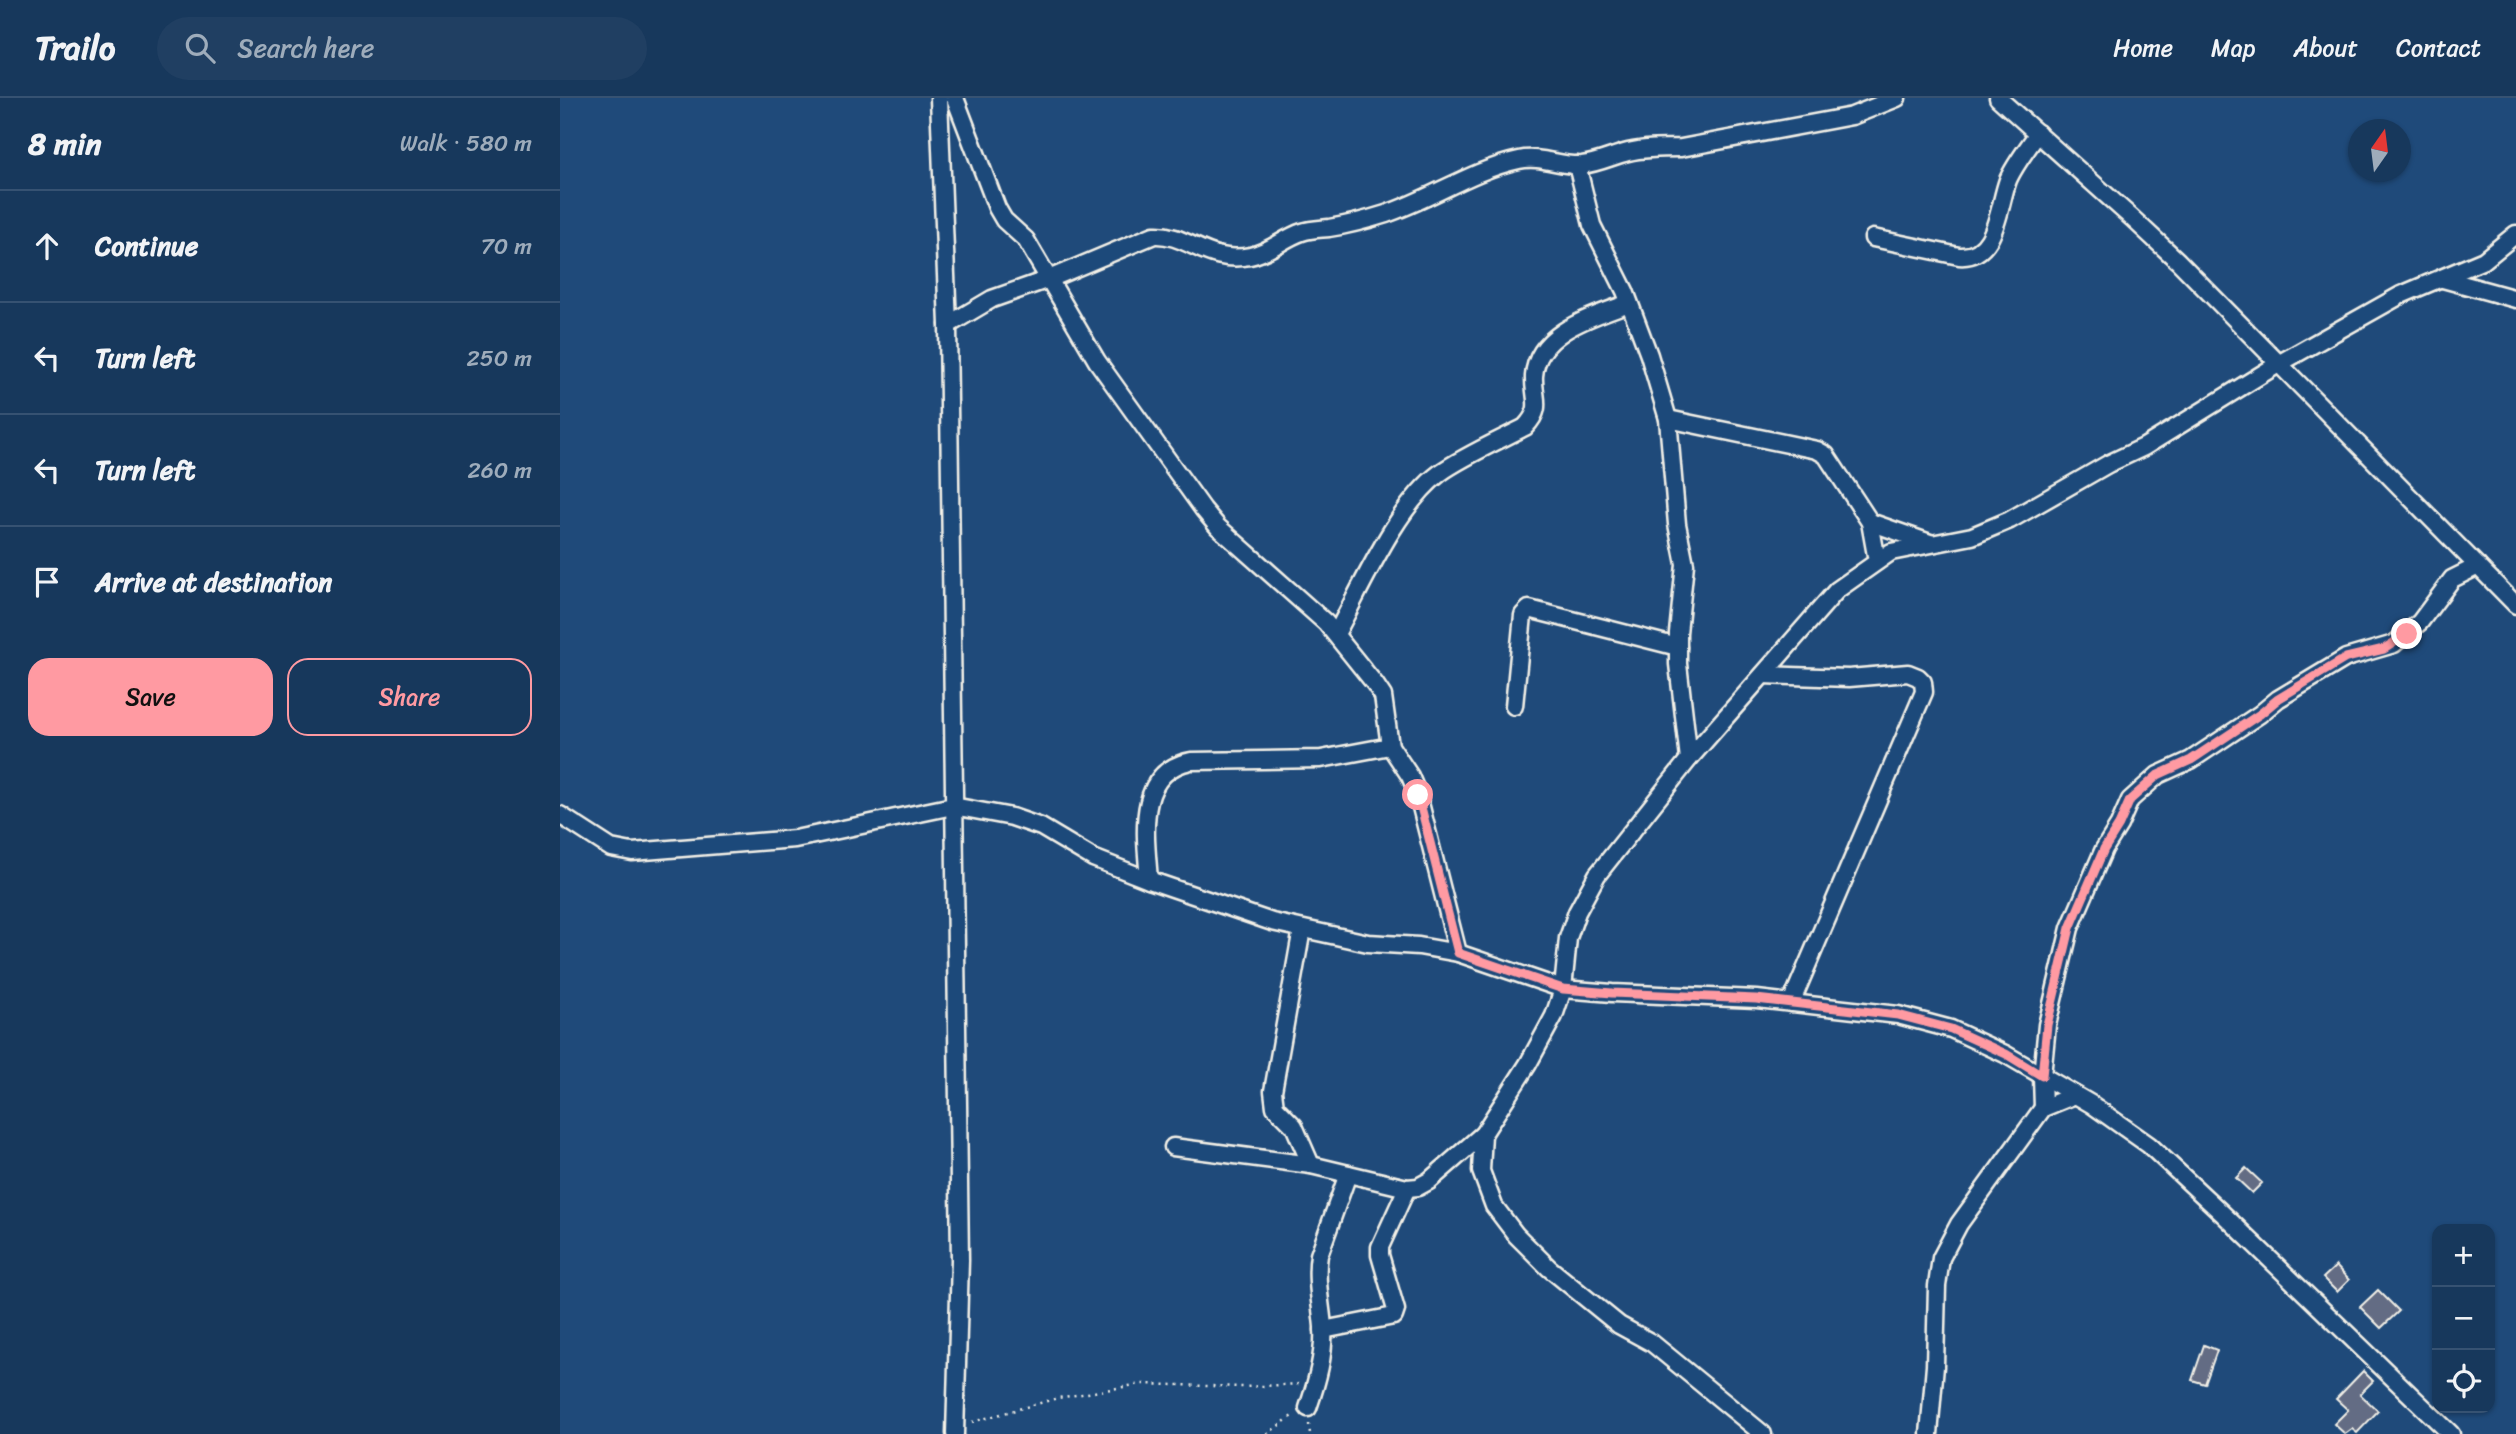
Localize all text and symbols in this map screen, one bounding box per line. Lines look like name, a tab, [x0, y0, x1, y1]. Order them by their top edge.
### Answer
search box	[157, 17, 647, 80]
text: Trailo	[35, 19, 115, 77]
text: Search here	[237, 25, 374, 71]
text: Home	[2113, 27, 2173, 69]
text: Map	[2211, 27, 2255, 69]
text: About	[2293, 27, 2358, 69]
text: Contact	[2396, 27, 2481, 69]
icon: search	[181, 29, 219, 67]
text: 8 min	[28, 117, 101, 171]
north arrow	[2348, 119, 2411, 182]
text: Walk · 580 m	[400, 123, 532, 164]
text: Continue	[95, 223, 198, 269]
text: 70 m	[481, 226, 532, 267]
icon: ahead	[28, 227, 66, 265]
text: Turn left	[95, 335, 195, 381]
text: 250 m	[466, 338, 532, 379]
icon: left	[28, 339, 66, 377]
text: Turn left	[95, 447, 195, 493]
text: 260 m	[467, 450, 532, 491]
icon: left	[28, 451, 66, 489]
text: Arrive at destination	[95, 559, 332, 605]
icon: arrive	[28, 563, 66, 601]
route end	[2391, 618, 2422, 649]
button: Save	[28, 658, 273, 736]
button: Share	[287, 658, 532, 736]
route start	[1402, 779, 1433, 810]
map controls	[2432, 1224, 2495, 1413]
button: +	[2432, 1224, 2495, 1287]
button: −	[2432, 1287, 2495, 1350]
button: locate	[2432, 1350, 2495, 1413]

